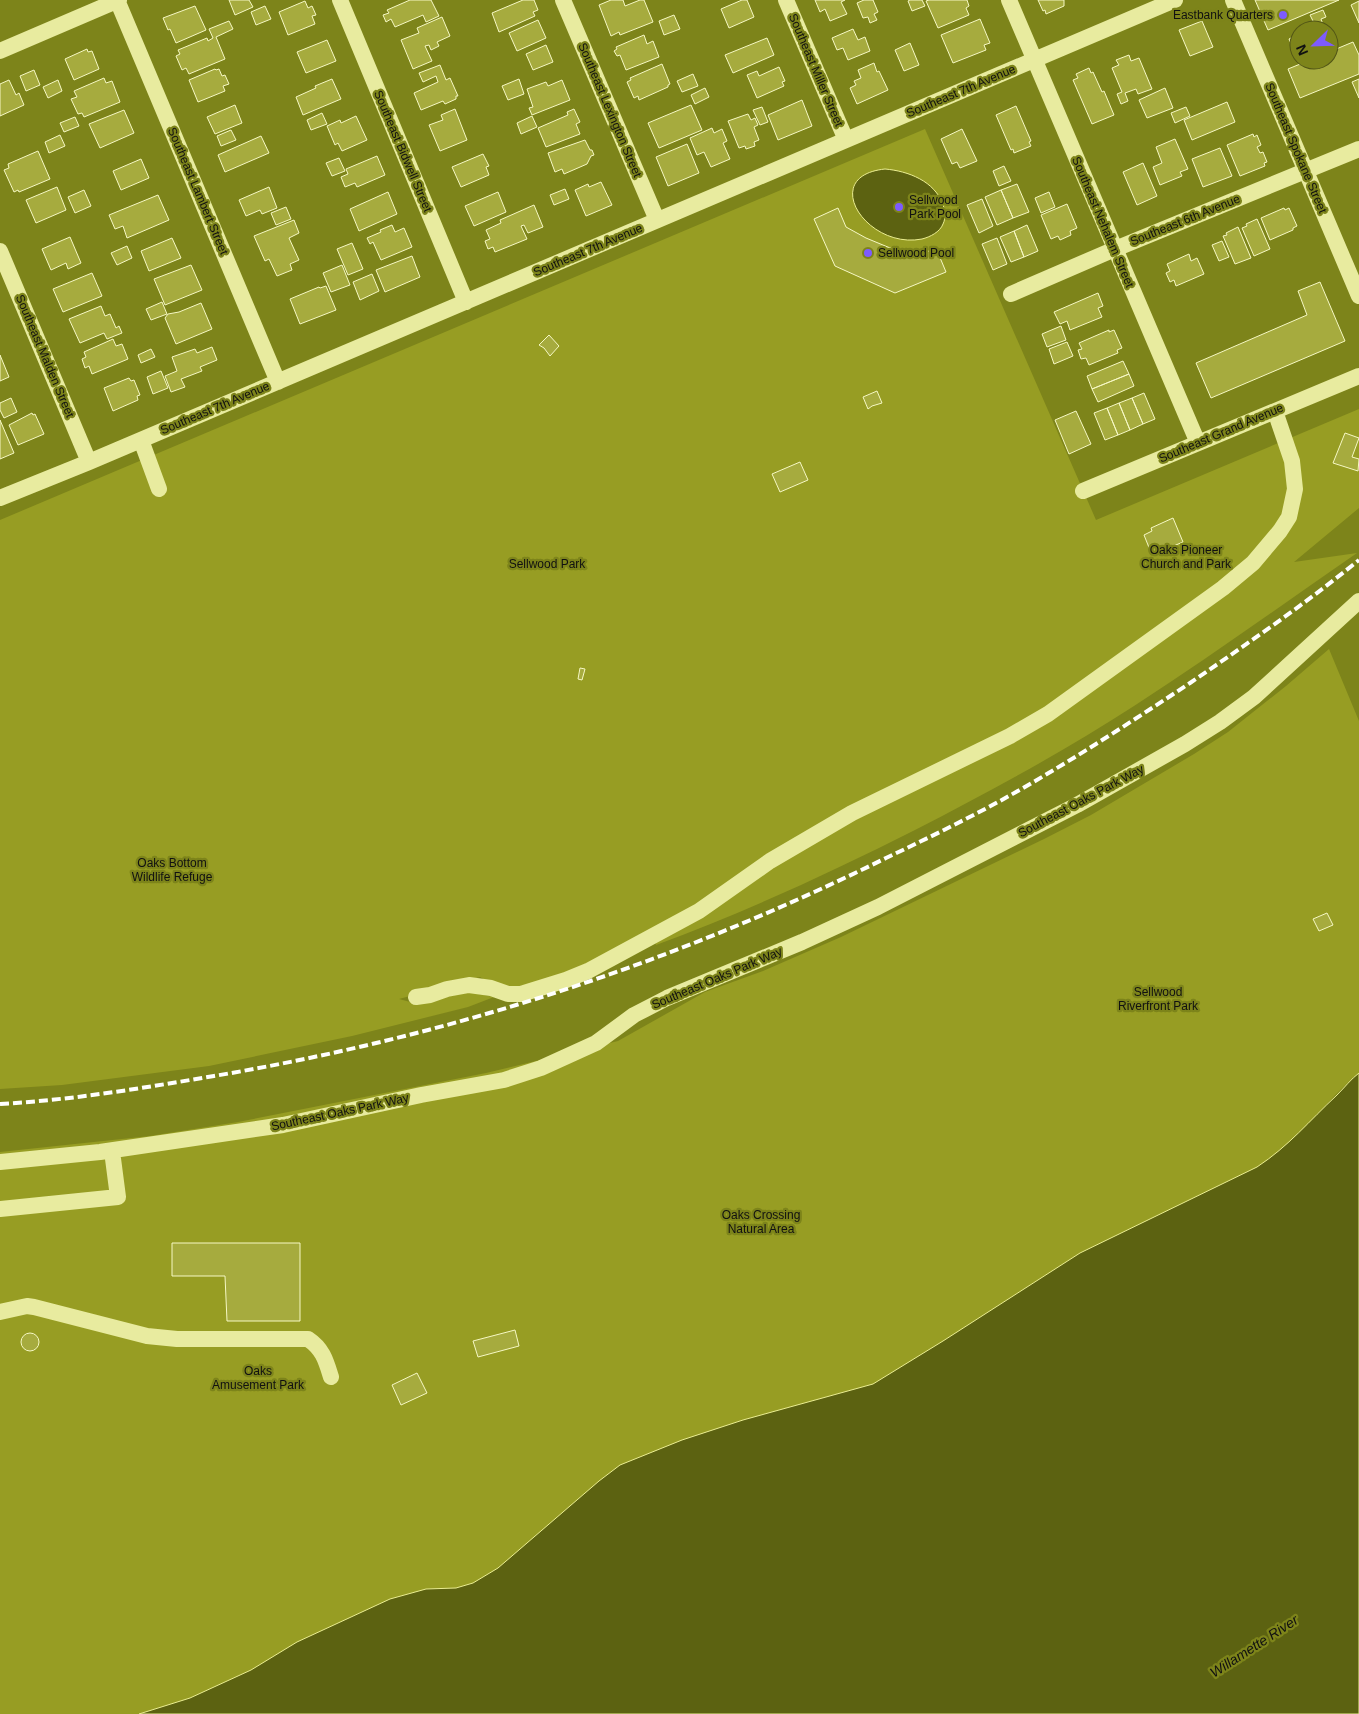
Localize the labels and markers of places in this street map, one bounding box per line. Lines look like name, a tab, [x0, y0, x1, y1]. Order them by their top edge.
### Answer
place label: Eastbank Quarters	[1173, 8, 1273, 22]
marker: Eastbank Quarters	[1277, 9, 1289, 21]
place label: Sellwood Park Pool	[909, 193, 961, 221]
marker: Sellwood Park Pool	[893, 201, 905, 213]
place label: Sellwood Pool	[878, 246, 954, 260]
marker: Sellwood Pool	[862, 247, 874, 259]

